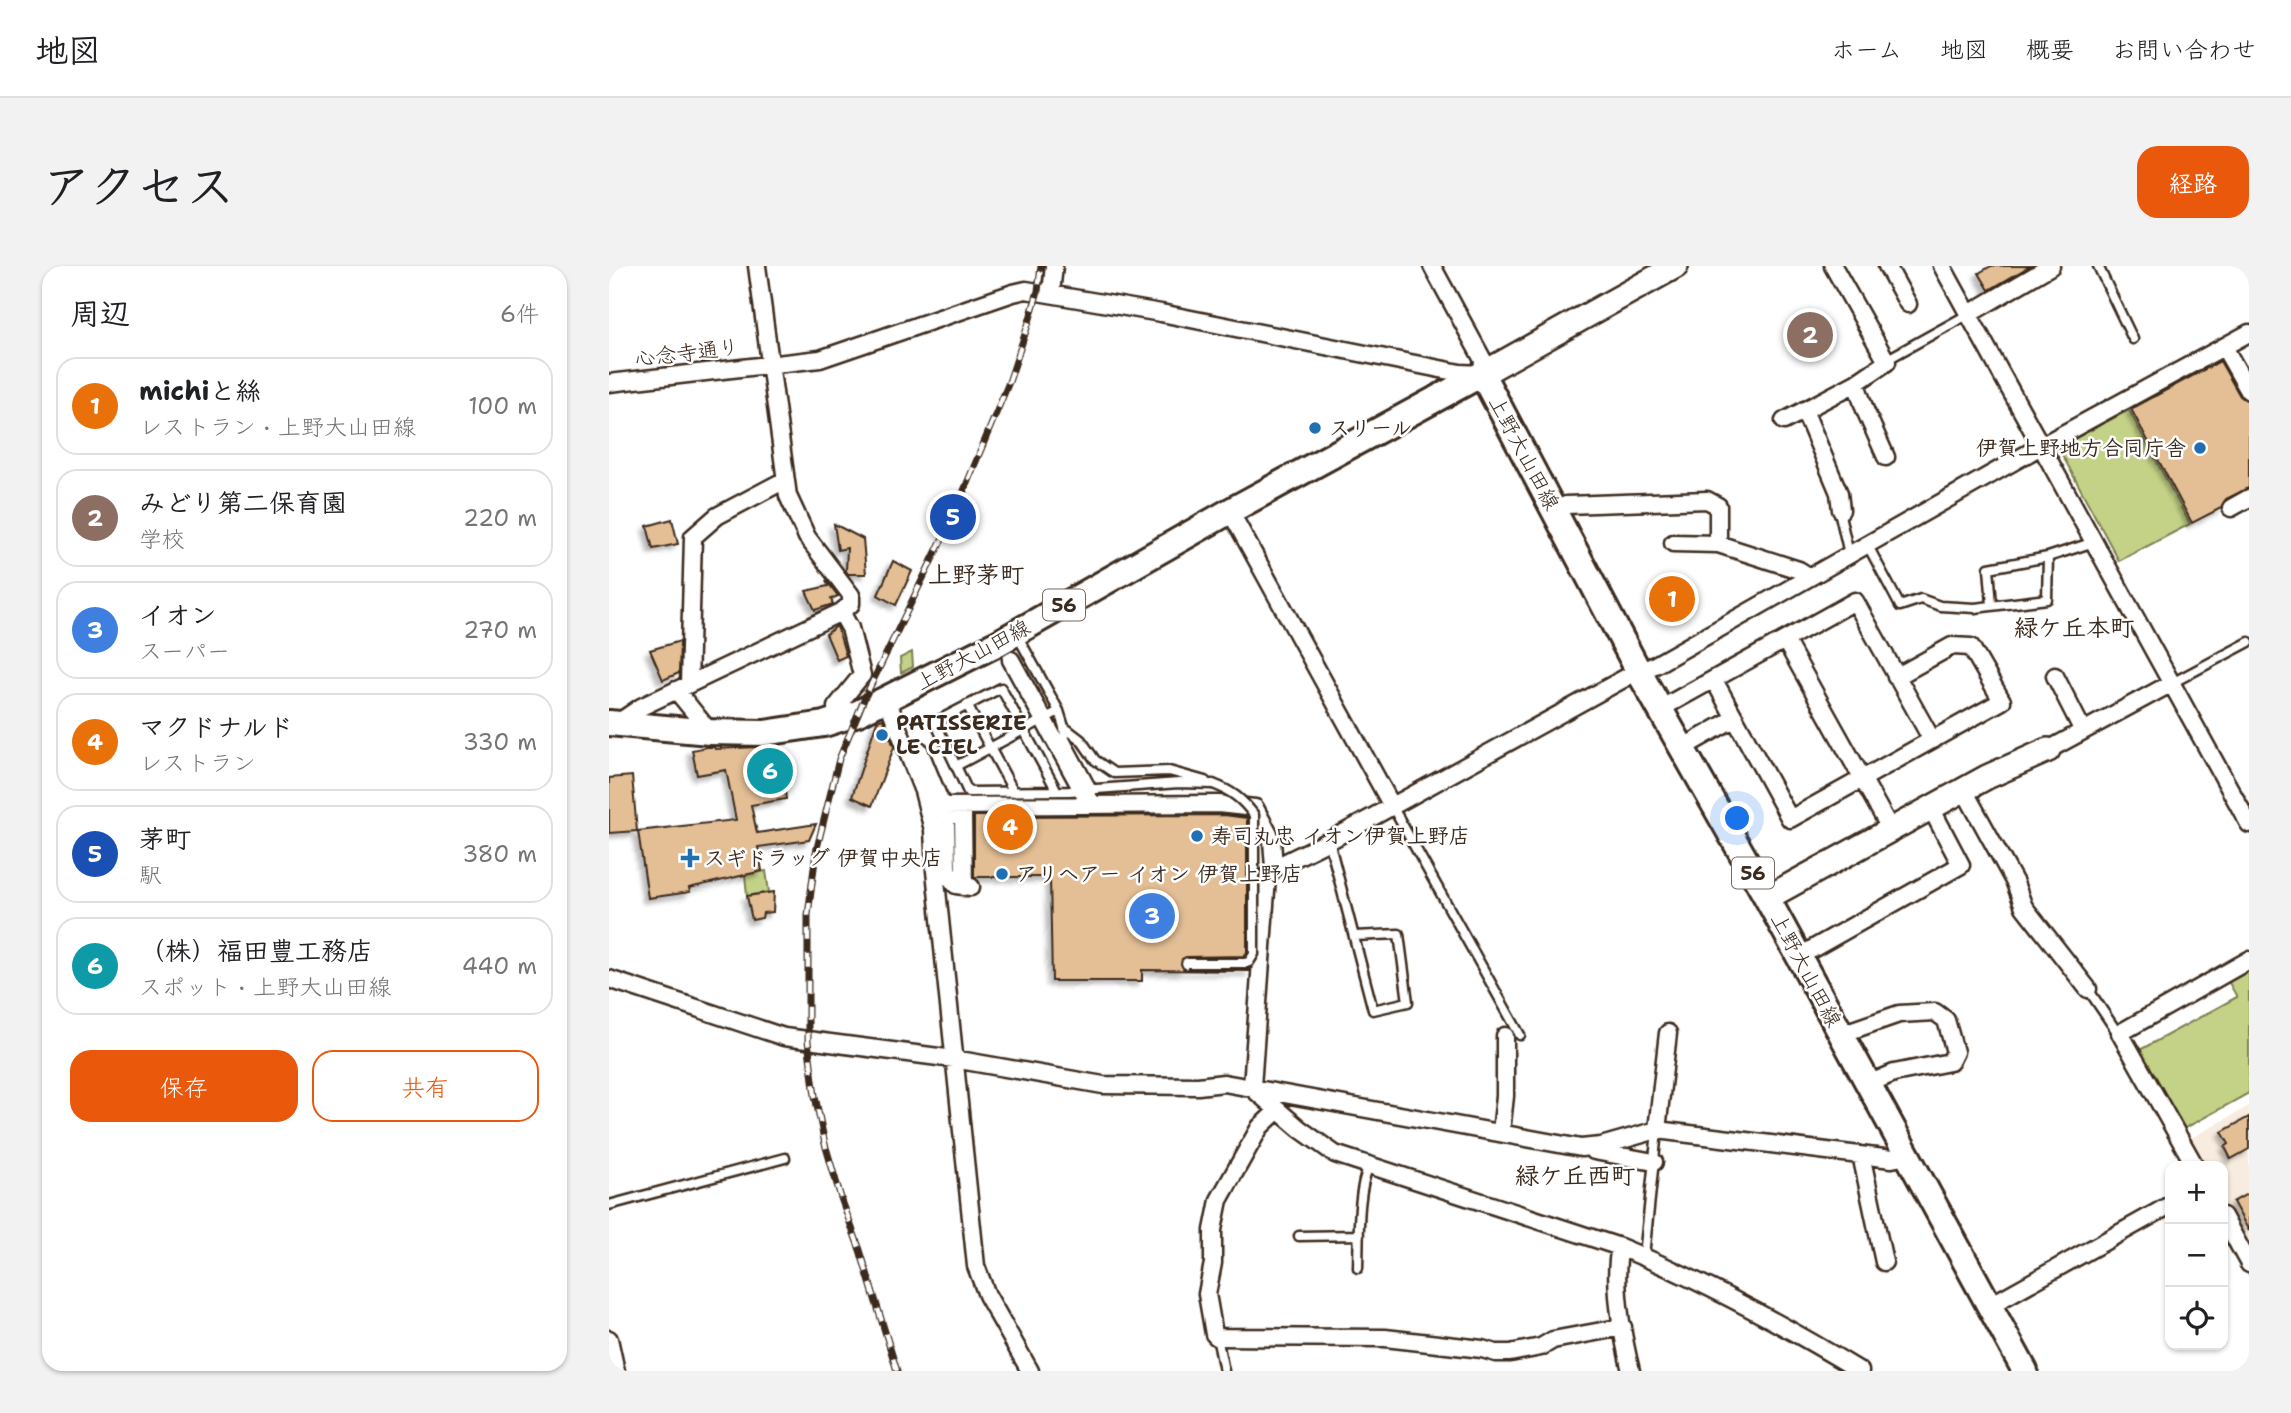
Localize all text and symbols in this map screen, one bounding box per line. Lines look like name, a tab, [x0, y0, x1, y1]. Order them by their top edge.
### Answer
text: 地図	[35, 28, 101, 73]
text: ホーム	[1831, 34, 1902, 66]
text: 地図	[1940, 34, 1988, 66]
text: 概要	[2026, 34, 2074, 66]
text: お問い合わせ	[2112, 34, 2256, 66]
button: 経路	[2137, 146, 2249, 218]
text: アクセス	[42, 153, 235, 219]
text: 周辺	[70, 293, 130, 334]
text: 6件	[500, 299, 539, 329]
pin: 2	[1787, 309, 1833, 361]
street label: 心念寺通り	[633, 333, 741, 373]
text: michiと絲	[139, 373, 261, 408]
text: 1	[90, 391, 100, 421]
text: 100 m	[468, 391, 537, 421]
street label: 上野大山田線	[1482, 391, 1566, 515]
text: レストラン · 上野大山田線	[139, 412, 416, 442]
place label: スリール	[1329, 414, 1412, 442]
marker: スリール	[1307, 420, 1323, 436]
place label: 伊賀上野地方合同庁舎	[1976, 434, 2186, 462]
marker: 伊賀上野地方合同庁舎	[2192, 440, 2208, 456]
text: みどり第二保育園	[139, 485, 347, 520]
pin: 5	[930, 491, 976, 543]
text: 2	[87, 503, 103, 533]
text: 220 m	[463, 503, 537, 533]
text: 学校	[139, 524, 185, 554]
district label: 上野茅町	[928, 559, 1024, 591]
pin: 1	[1649, 573, 1695, 625]
road number: 56	[1043, 590, 1085, 620]
text: イオン	[139, 597, 216, 632]
district label: 緑ケ丘本町	[2014, 612, 2134, 644]
street label: 上野大山田線	[911, 613, 1035, 697]
text: 3	[87, 615, 103, 645]
text: 270 m	[463, 615, 537, 645]
text: スーパー	[139, 636, 230, 666]
text: マクドナルド	[139, 709, 294, 744]
place label: PATISSERIE LE CIEL	[896, 709, 1027, 761]
text: 4	[87, 727, 103, 757]
text: 330 m	[463, 727, 537, 757]
marker: PATISSERIE LE CIEL	[874, 727, 890, 743]
pin: 6	[747, 745, 793, 797]
text: レストラン	[139, 748, 256, 778]
pin: 4	[987, 801, 1033, 853]
your location	[1720, 801, 1754, 835]
text: 茅町	[139, 821, 191, 856]
place label: 寿司丸忠 イオン伊賀上野店	[1211, 822, 1470, 850]
marker: 寿司丸忠 イオン伊賀上野店	[1189, 828, 1205, 844]
text: 5	[88, 839, 102, 869]
text: 380 m	[462, 839, 537, 869]
place label: スギドラッグ 伊賀中央店	[704, 844, 942, 872]
marker: スギドラッグ 伊賀中央店	[682, 850, 698, 866]
road number: 56	[1732, 858, 1774, 888]
text: 駅	[139, 860, 162, 890]
place label: アリヘアー イオン 伊賀上野店	[1016, 860, 1302, 888]
marker: アリヘアー イオン 伊賀上野店	[994, 866, 1010, 882]
pin: 3	[1129, 890, 1175, 942]
street label: 上野大山田線	[1764, 908, 1848, 1032]
text: （株）福田豊工務店	[139, 933, 373, 968]
text: 6	[87, 951, 103, 981]
text: 440 m	[462, 951, 537, 981]
text: スポット · 上野大山田線	[139, 972, 391, 1002]
button: 保存	[70, 1050, 298, 1122]
button: 共有	[312, 1050, 539, 1122]
district label: 緑ケ丘西町	[1515, 1160, 1635, 1192]
map controls	[2165, 1161, 2228, 1350]
button: +	[2165, 1161, 2228, 1224]
button: −	[2165, 1224, 2228, 1287]
button: locate	[2165, 1287, 2228, 1350]

